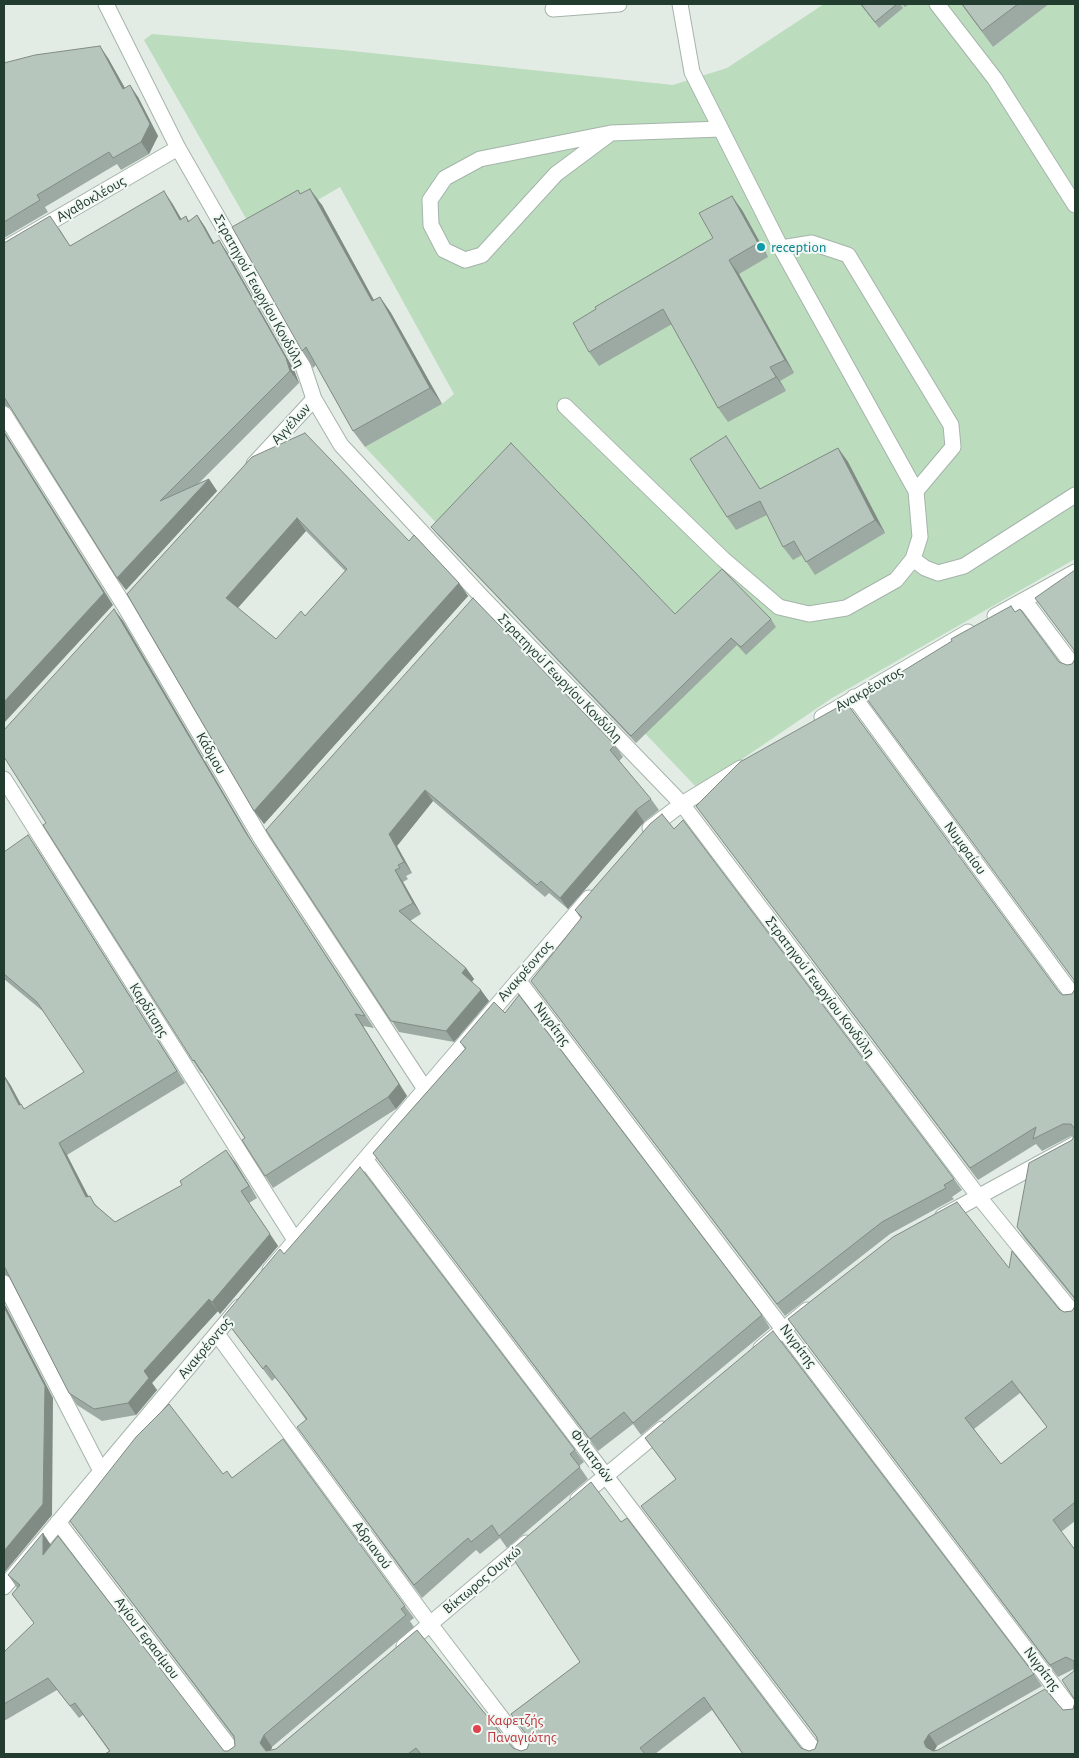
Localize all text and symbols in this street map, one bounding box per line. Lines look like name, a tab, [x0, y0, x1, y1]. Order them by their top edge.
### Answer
street label: Αγαθοκλέους	[53, 172, 129, 226]
street label: Στρατηγού Γεωργίου Κονδύλη	[209, 211, 309, 371]
place label: reception	[771, 238, 826, 256]
marker: reception	[755, 241, 767, 253]
street label: Αγγέλων	[267, 400, 315, 448]
street label: Στρατηγού Γεωργίου Κονδύλη	[494, 610, 626, 746]
street label: Ανακρέοντος	[832, 662, 906, 716]
street label: Κάδμου	[192, 729, 230, 777]
street label: Νυμφαίου	[940, 818, 990, 878]
street label: Στρατηγού Γεωργίου Κονδύλη	[761, 913, 879, 1061]
street label: Ανακρέοντος	[494, 937, 556, 1005]
street label: Καρδίτσης	[125, 979, 173, 1041]
street label: Νιγρίτης	[530, 998, 574, 1050]
street label: Ανακρέοντος	[174, 1314, 236, 1382]
street label: Νιγρίτης	[776, 1320, 820, 1372]
street label: Φιλιατρών	[566, 1426, 618, 1486]
street label: Αδριανού	[349, 1518, 395, 1572]
street label: Βίκτωρος Ουγκώ	[439, 1542, 525, 1618]
street label: Αγίου Γερασίμου	[110, 1593, 184, 1683]
street label: Νιγρίτης	[1020, 1643, 1064, 1695]
place label: Καφετζής Παναγιώτης	[487, 1711, 557, 1746]
marker: Καφετζής Παναγιώτης	[471, 1723, 483, 1735]

